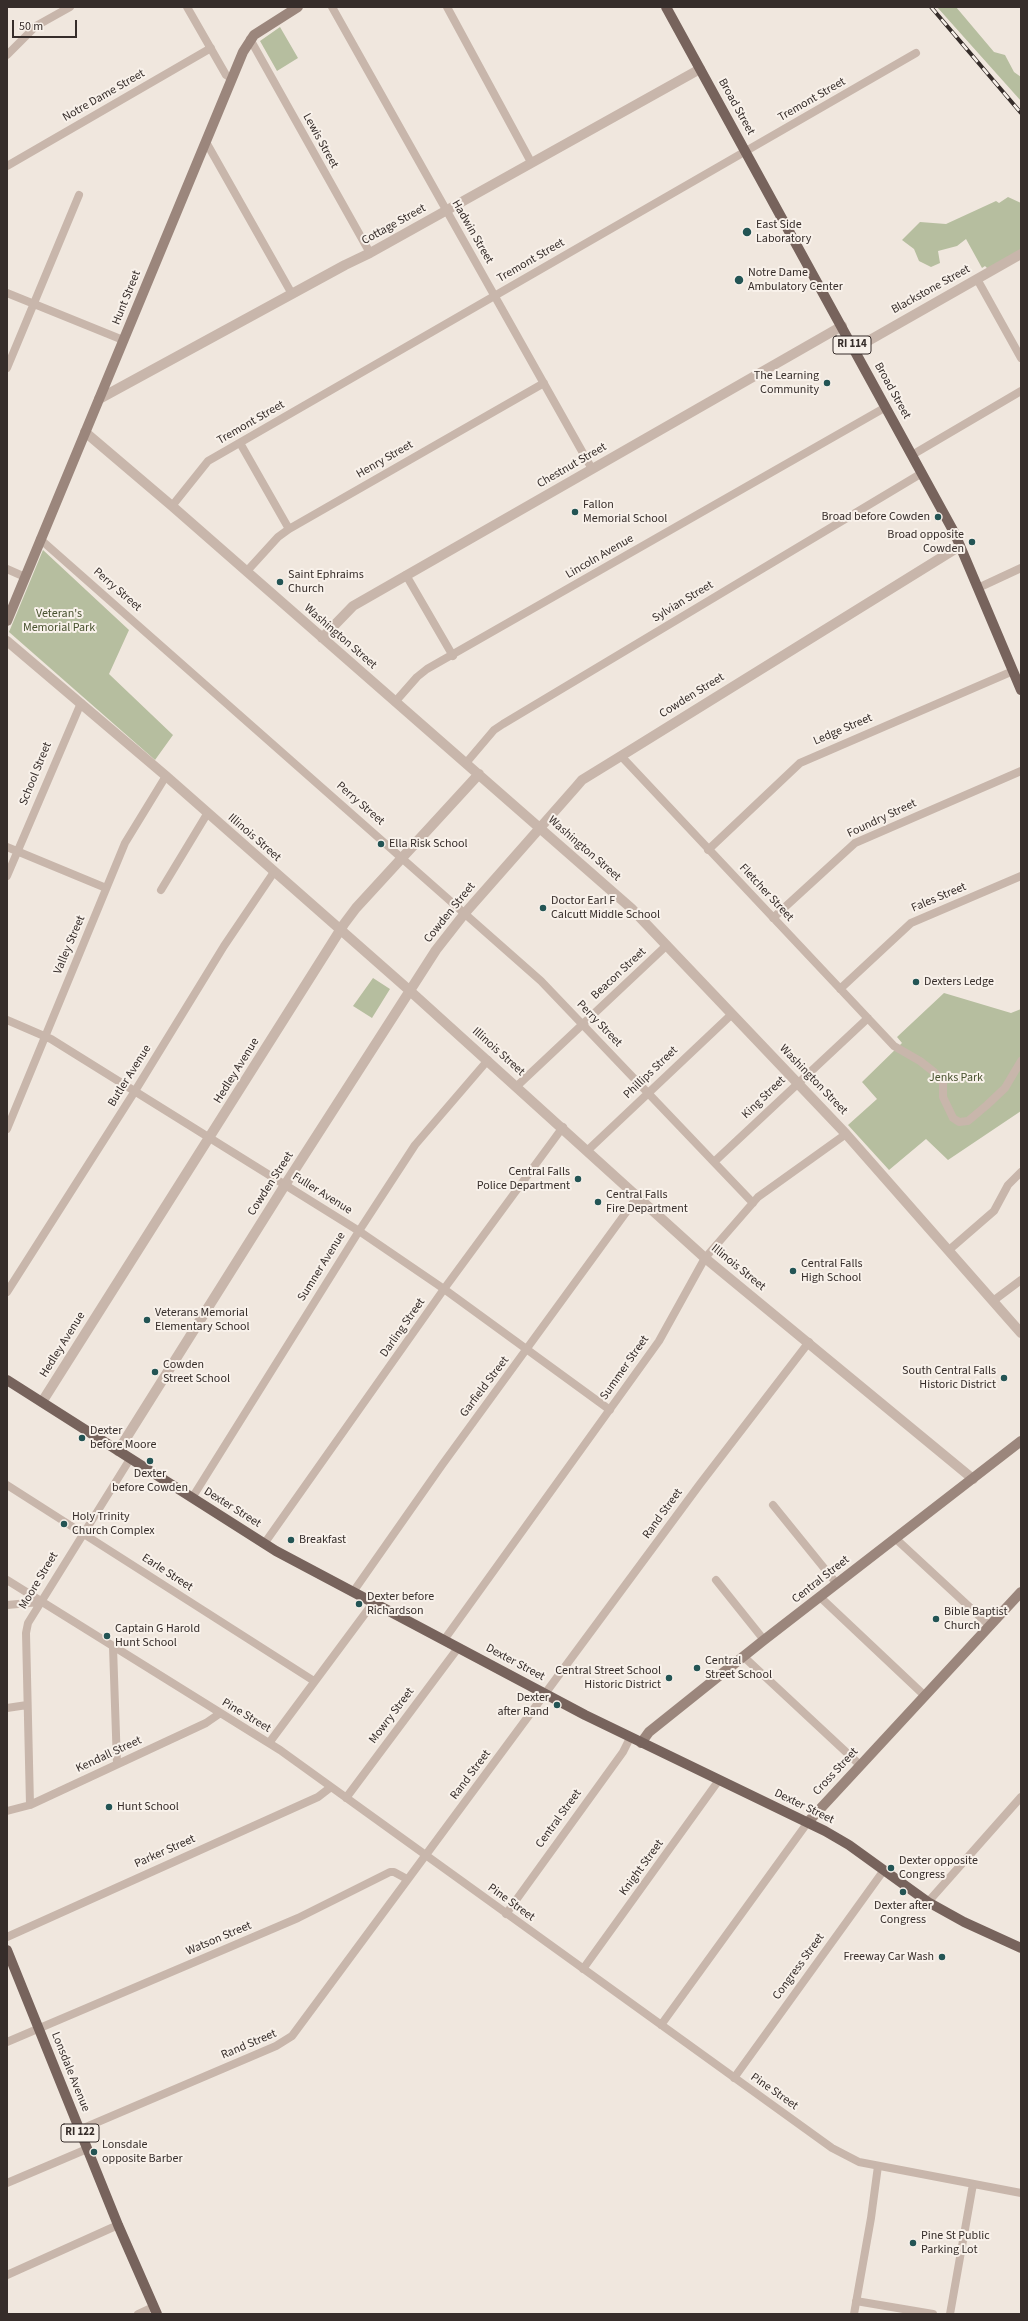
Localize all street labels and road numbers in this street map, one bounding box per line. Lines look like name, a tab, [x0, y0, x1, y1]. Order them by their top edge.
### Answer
street label: Notre Dame Street	[60, 67, 148, 125]
street label: Tremont Street	[776, 75, 848, 125]
street label: Broad Street	[715, 76, 757, 138]
street label: Lewis Street	[299, 111, 341, 171]
street label: Hadwin Street	[448, 198, 496, 266]
street label: Cottage Street	[359, 201, 429, 249]
street label: Tremont Street	[495, 236, 567, 286]
street label: Blackstone Street	[889, 262, 973, 318]
street label: Hunt Street	[110, 269, 144, 327]
road number: RI 114	[833, 336, 871, 354]
street label: Broad Street	[871, 360, 913, 422]
street label: Tremont Street	[215, 398, 287, 448]
street label: Henry Street	[354, 438, 416, 482]
street label: Chestnut Street	[535, 440, 609, 492]
street label: Lincoln Avenue	[563, 532, 637, 582]
street label: Perry Street	[90, 565, 144, 615]
street label: Sylvian Street	[650, 578, 716, 626]
street label: Washington Street	[301, 601, 379, 673]
street label: Cowden Street	[657, 670, 727, 722]
street label: Ledge Street	[811, 711, 875, 749]
street label: School Street	[17, 740, 55, 808]
street label: Perry Street	[333, 779, 387, 829]
street label: Foundry Street	[845, 797, 919, 841]
street label: Illinois Street	[224, 811, 284, 865]
street label: Washington Street	[545, 813, 623, 885]
street label: Fletcher Street	[736, 861, 796, 925]
street label: Cowden Street	[421, 880, 479, 946]
street label: Fales Street	[909, 880, 969, 916]
street label: Valley Street	[51, 914, 89, 976]
street label: Beacon Street	[589, 945, 649, 1003]
street label: Perry Street	[573, 998, 625, 1050]
street label: Illinois Street	[469, 1025, 527, 1079]
street label: Hedley Avenue	[211, 1036, 263, 1106]
street label: Butler Avenue	[105, 1042, 155, 1110]
street label: Washington Street	[776, 1042, 850, 1118]
street label: Phillips Street	[621, 1044, 681, 1102]
street label: King Street	[739, 1074, 789, 1122]
street label: Cowden Street	[245, 1149, 297, 1219]
street label: Fuller Avenue	[289, 1170, 355, 1218]
street label: Sumner Avenue	[295, 1230, 349, 1304]
street label: Illinois Street	[708, 1242, 768, 1294]
street label: Darling Street	[377, 1296, 429, 1360]
street label: Hedley Avenue	[37, 1310, 89, 1380]
street label: Summer Street	[597, 1333, 653, 1403]
street label: Garfield Street	[458, 1354, 512, 1420]
street label: Dexter Street	[201, 1485, 263, 1531]
street label: Rand Street	[640, 1486, 686, 1542]
street label: Moore Street	[16, 1550, 62, 1612]
street label: Earle Street	[139, 1551, 195, 1595]
street label: Central Street	[789, 1553, 853, 1607]
street label: Dexter Street	[483, 1641, 547, 1685]
street label: Mowry Street	[366, 1685, 418, 1747]
street label: Pine Street	[219, 1696, 273, 1736]
street label: Kendall Street	[74, 1734, 144, 1776]
street label: Cross Street	[810, 1745, 862, 1799]
street label: Rand Street	[448, 1747, 494, 1803]
street label: Dexter Street	[772, 1786, 836, 1828]
street label: Central Street	[533, 1787, 585, 1851]
street label: Parker Street	[132, 1832, 198, 1872]
street label: Knight Street	[617, 1837, 667, 1899]
street label: Pine Street	[485, 1881, 537, 1925]
street label: Watson Street	[184, 1919, 254, 1959]
street label: Congress Street	[770, 1931, 828, 2003]
street label: Rand Street	[219, 2027, 279, 2063]
street label: Lonsdale Avenue	[47, 2030, 93, 2114]
street label: Pine Street	[747, 2070, 801, 2114]
road number: RI 122	[61, 2124, 99, 2142]

